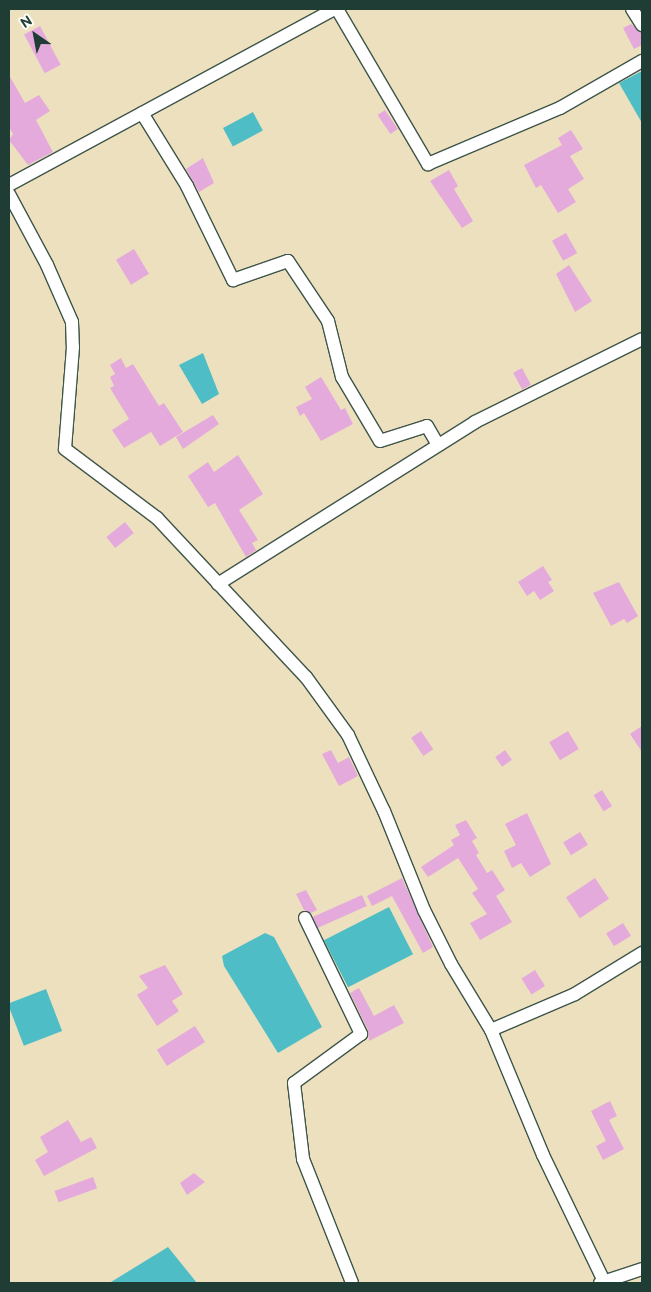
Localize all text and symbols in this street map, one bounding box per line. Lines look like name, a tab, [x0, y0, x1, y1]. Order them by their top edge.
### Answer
north arrow	[10, 10, 60, 60]
text: N	[18, 12, 36, 32]

